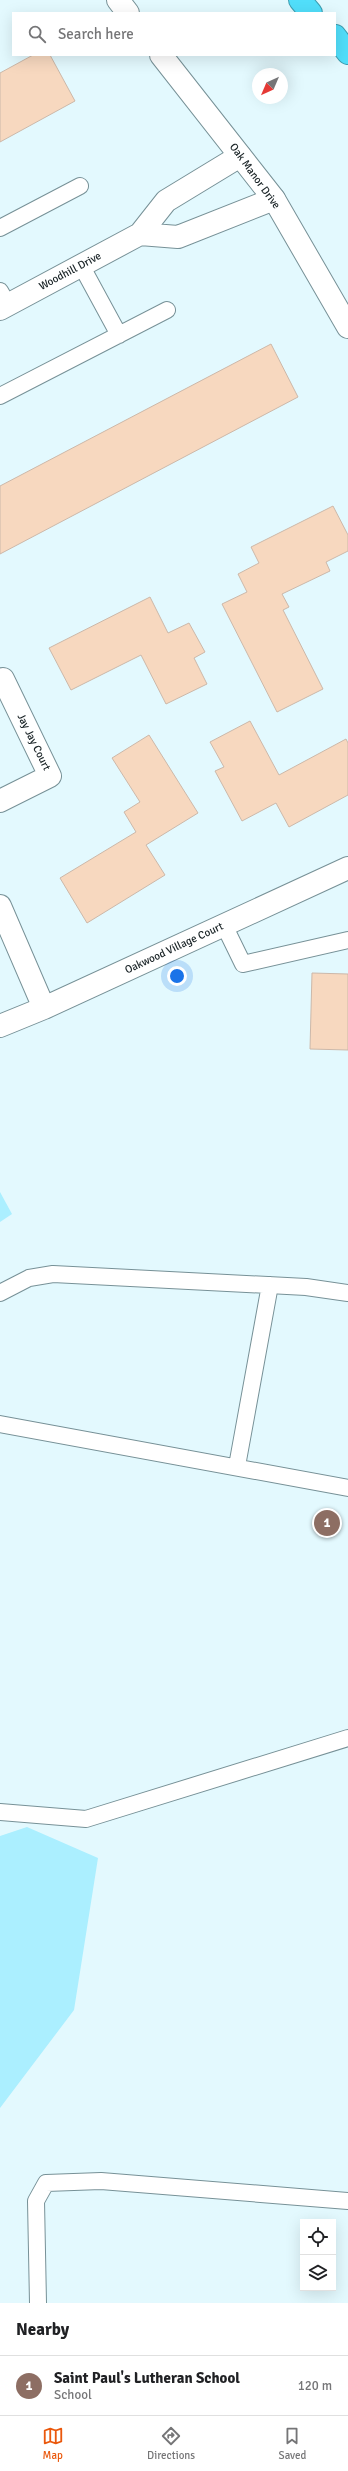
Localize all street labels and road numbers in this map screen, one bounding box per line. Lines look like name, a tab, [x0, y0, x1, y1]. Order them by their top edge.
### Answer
street label: Oak Manor Drive	[227, 141, 283, 211]
street label: Woodhill Drive	[37, 249, 103, 293]
street label: Jay Jay Court	[15, 711, 53, 773]
street label: Oakwood Village Court	[123, 919, 225, 977]

